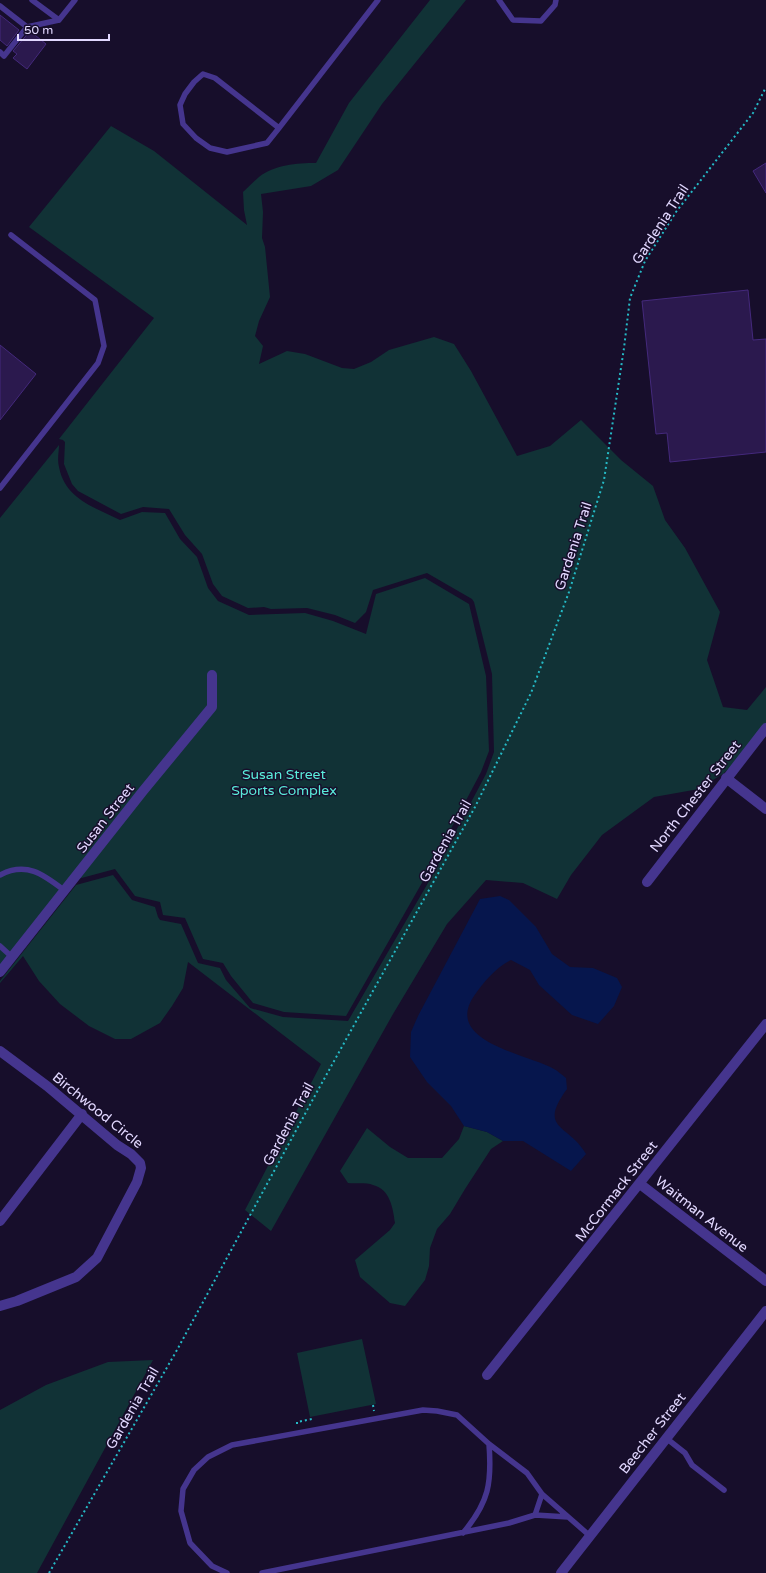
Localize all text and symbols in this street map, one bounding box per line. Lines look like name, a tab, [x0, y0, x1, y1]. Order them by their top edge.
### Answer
scale bar	[18, 16, 109, 42]
text: 50 m	[24, 23, 53, 37]
street label: Gardenia Trail	[628, 181, 693, 267]
street label: Gardenia Trail	[551, 500, 596, 592]
street label: North Chester Street	[646, 736, 745, 856]
park label: Susan Street Sports Complex	[231, 766, 337, 799]
street label: Susan Street	[73, 780, 138, 857]
street label: Gardenia Trail	[416, 797, 475, 886]
street label: Birchwood Circle	[49, 1069, 147, 1152]
street label: Gardenia Trail	[259, 1080, 317, 1169]
street label: McCormack Street	[572, 1137, 662, 1245]
street label: Waitman Avenue	[652, 1173, 752, 1256]
street label: Gardenia Trail	[102, 1364, 163, 1452]
street label: Beecher Street	[615, 1389, 690, 1477]

